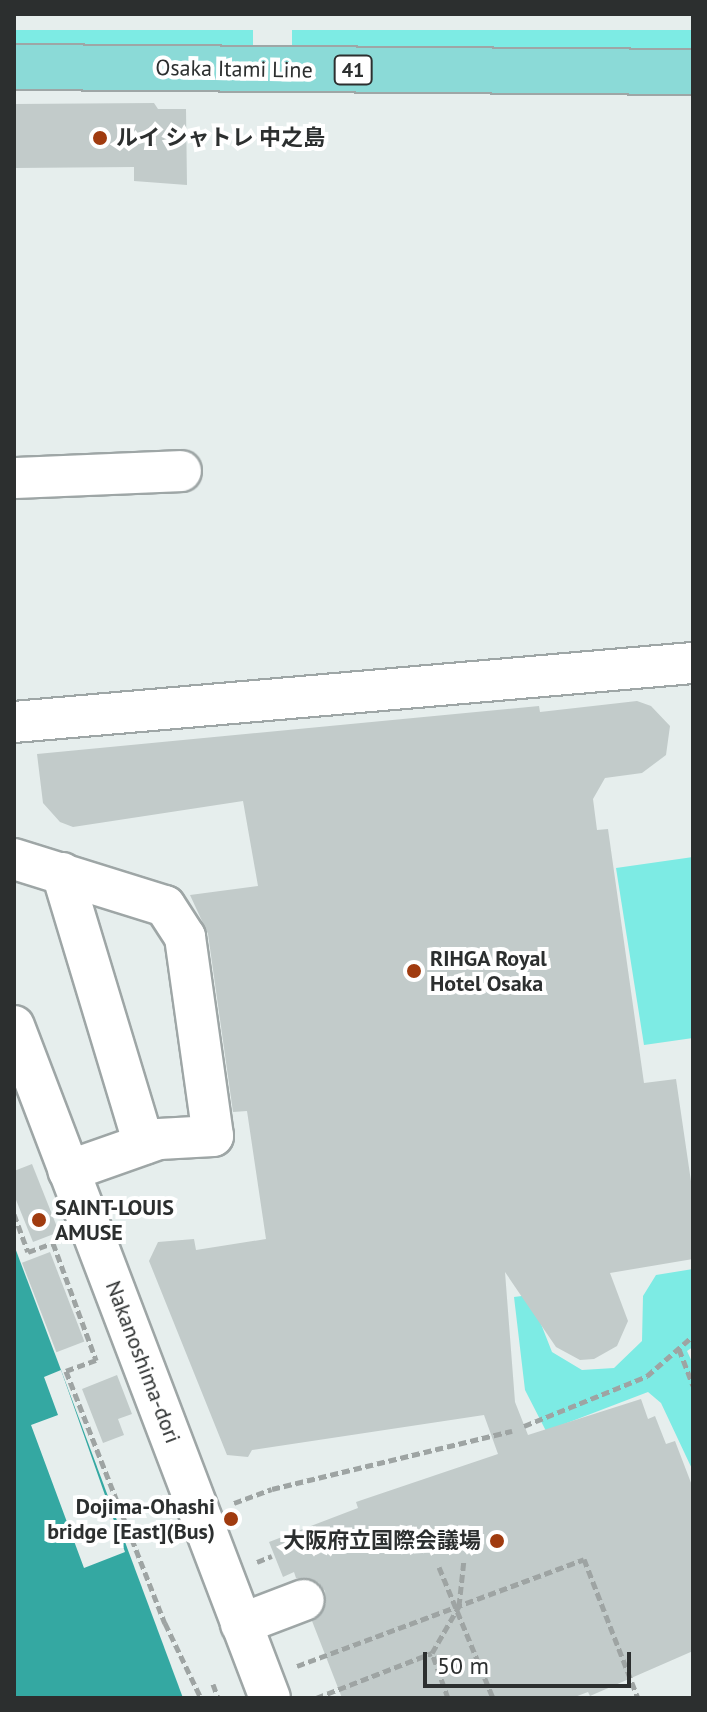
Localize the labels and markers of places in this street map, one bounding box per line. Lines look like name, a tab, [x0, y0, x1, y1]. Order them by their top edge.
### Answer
place label: ルイ シャトレ 中之島	[116, 125, 325, 151]
marker: ルイ シャトレ 中之島	[91, 129, 109, 147]
place label: RIHGA Royal Hotel Osaka	[430, 945, 548, 996]
marker: RIHGA Royal Hotel Osaka	[405, 962, 423, 980]
place label: SAINT-LOUIS AMUSE	[55, 1194, 174, 1246]
marker: SAINT-LOUIS AMUSE	[30, 1211, 48, 1229]
place label: Dojima-Ohashi bridge [East](Bus)	[47, 1493, 215, 1544]
marker: Dojima-Ohashi bridge [East](Bus)	[222, 1510, 240, 1528]
place label: 大阪府立国際会議場	[283, 1528, 481, 1554]
marker: 大阪府立国際会議場	[488, 1532, 506, 1550]

